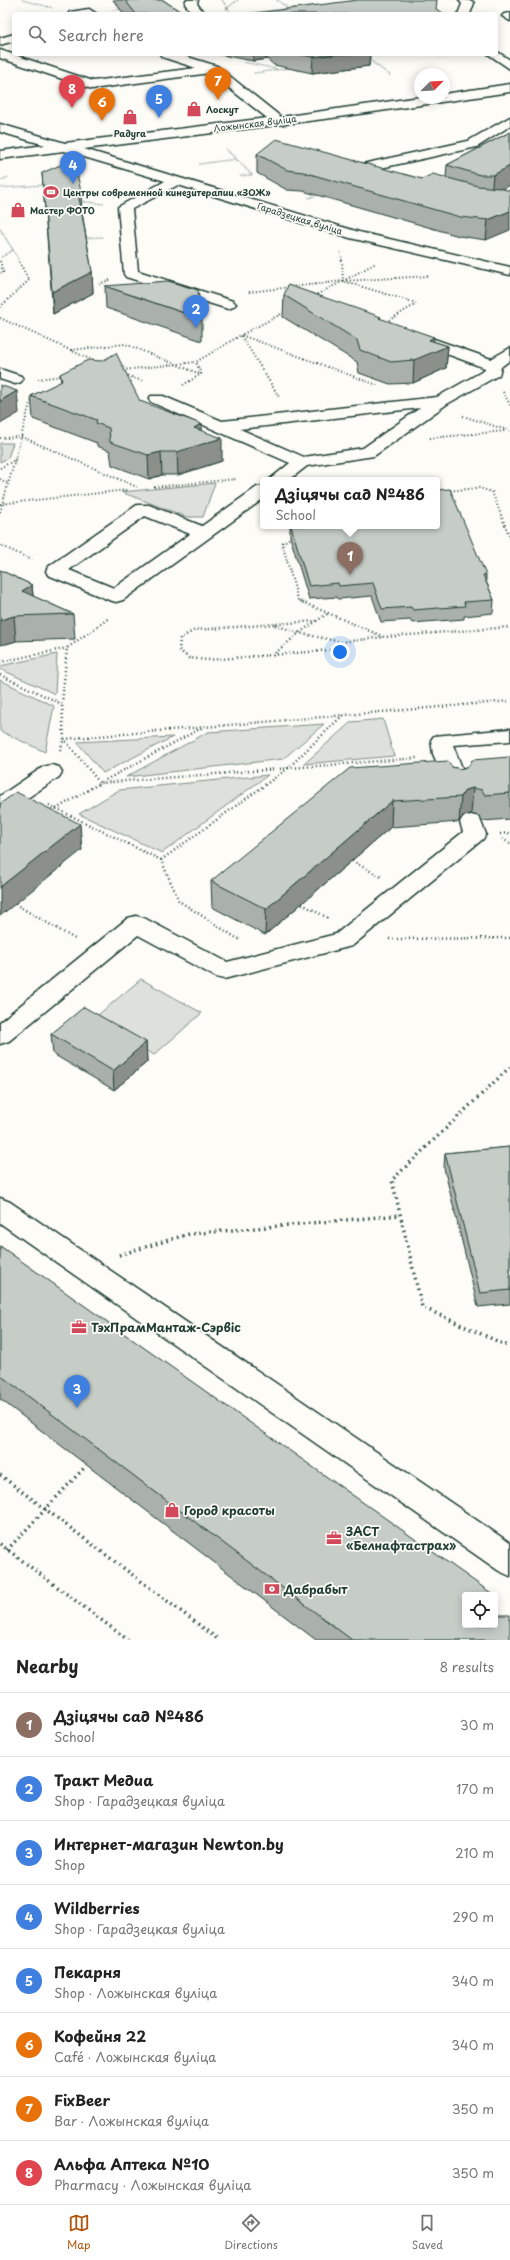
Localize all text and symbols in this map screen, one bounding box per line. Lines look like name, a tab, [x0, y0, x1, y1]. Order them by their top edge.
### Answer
search box	[12, 12, 498, 56]
icon: search	[26, 23, 48, 45]
text: Search here	[58, 23, 144, 46]
pin: 7	[205, 67, 231, 100]
north arrow	[414, 68, 450, 104]
pin: 8	[59, 75, 85, 108]
pin: 5	[146, 85, 172, 118]
pin: 6	[89, 88, 115, 121]
shop icon: Лоскут	[185, 100, 203, 118]
place label: Лоскут	[206, 102, 239, 116]
shop icon: Радуга	[121, 108, 139, 126]
street label: Ложынская вуліца	[213, 111, 298, 135]
place label: Радуга	[114, 126, 146, 140]
pin: 4	[60, 151, 86, 184]
sports icon: Центры современной кинезитерапии «ЗОЖ»	[42, 183, 60, 201]
place label: Центры современной кинезитерапии «ЗОЖ»	[63, 185, 271, 199]
street label: Гарадзецкая вуліца	[256, 198, 345, 238]
shop icon: Мастер ФОТО	[9, 201, 27, 219]
place label: Мастер ФОТО	[30, 203, 95, 217]
pin: 2	[183, 295, 209, 328]
popup	[260, 477, 440, 529]
text: Дзіцячы сад №486	[275, 482, 425, 505]
text: School	[275, 505, 316, 524]
pin: 1	[337, 542, 363, 575]
your location	[330, 642, 350, 662]
office icon: ТэхПрамМантаж-Сэрвіс	[70, 1318, 88, 1336]
place label: ТэхПрамМантаж-Сэрвіс	[91, 1318, 241, 1336]
pin: 3	[64, 1375, 90, 1408]
shop icon: Город красоты	[163, 1501, 181, 1519]
place label: Город красоты	[184, 1501, 275, 1519]
place label: ЗАСТ «Белнафтастрах»	[345, 1522, 456, 1554]
office icon: ЗАСТ «Белнафтастрах»	[325, 1529, 343, 1547]
bank icon: Дабрабыт	[263, 1580, 281, 1598]
place label: Дабрабыт	[283, 1580, 348, 1598]
map controls	[462, 1592, 498, 1628]
button: locate	[462, 1592, 498, 1628]
text: Nearby	[16, 1653, 78, 1679]
text: 8 results	[440, 1657, 494, 1676]
text: Дзіцячы сад №486	[54, 1704, 204, 1727]
text: 1	[26, 1715, 32, 1734]
text: 30 m	[460, 1715, 494, 1734]
text: School	[54, 1727, 95, 1746]
text: Тракт Медиа	[54, 1768, 153, 1791]
text: 2	[24, 1779, 34, 1798]
text: 170 m	[456, 1779, 494, 1798]
text: Shop · Гарадзецкая вуліца	[54, 1791, 225, 1810]
text: Интернет-магазин Newton.by	[54, 1832, 284, 1855]
text: 3	[25, 1843, 33, 1862]
text: 210 m	[455, 1843, 494, 1862]
text: Shop	[54, 1855, 85, 1874]
text: Wildberries	[54, 1896, 140, 1919]
text: 4	[25, 1907, 33, 1926]
text: 290 m	[453, 1907, 494, 1926]
text: Shop · Гарадзецкая вуліца	[54, 1919, 225, 1938]
text: Пекарня	[54, 1960, 121, 1983]
text: 5	[25, 1971, 33, 1990]
text: 340 m	[451, 1971, 494, 1990]
text: Shop · Ложынская вуліца	[54, 1983, 217, 2002]
text: Кофейня 22	[54, 2024, 146, 2047]
text: 6	[24, 2035, 34, 2054]
text: 340 m	[451, 2035, 494, 2054]
text: Café · Ложынская вуліца	[54, 2047, 216, 2066]
text: FixBeer	[54, 2088, 110, 2111]
text: 7	[25, 2099, 33, 2118]
text: 350 m	[452, 2099, 494, 2118]
text: Bar · Ложынская вуліца	[54, 2111, 209, 2130]
text: Альфа Аптека №10	[54, 2152, 209, 2175]
text: 8	[25, 2163, 33, 2182]
text: 350 m	[452, 2163, 494, 2182]
text: Pharmacy · Ложынская вуліца	[54, 2175, 251, 2194]
tab: Map	[67, 2212, 90, 2253]
tab: Directions	[224, 2212, 278, 2253]
tab: Saved	[412, 2212, 443, 2253]

